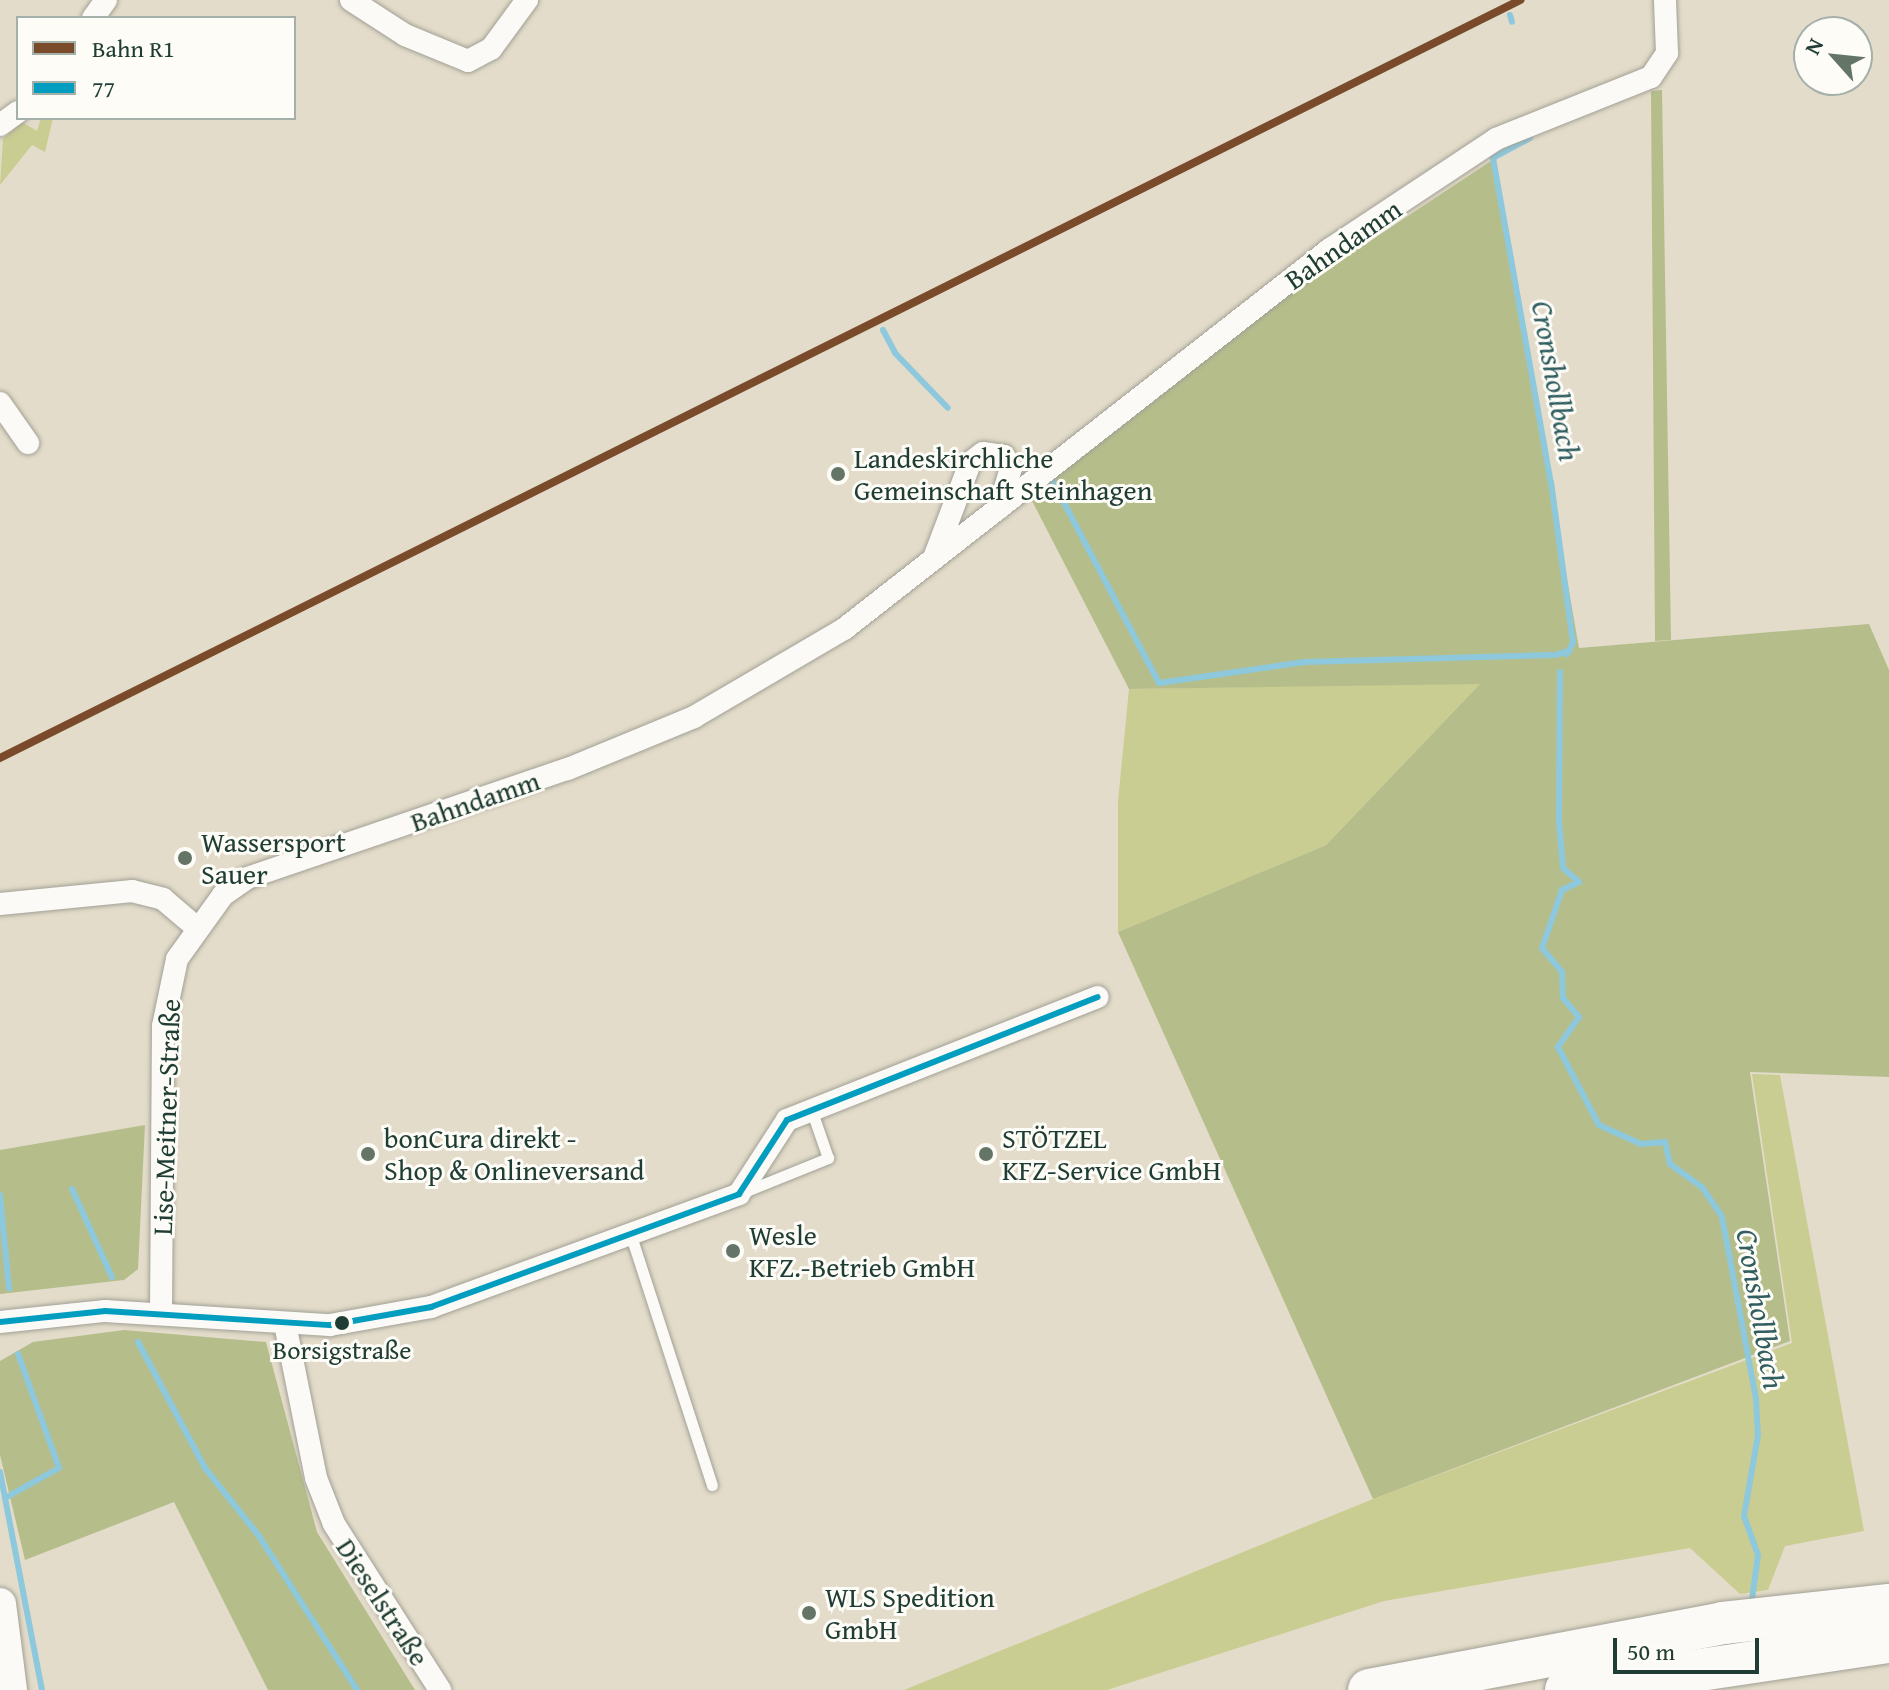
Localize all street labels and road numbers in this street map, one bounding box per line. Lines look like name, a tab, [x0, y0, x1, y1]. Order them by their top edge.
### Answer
street label: Bahndamm	[1278, 192, 1408, 296]
street label: Bahndamm	[406, 763, 544, 839]
street label: Lise-Meitner-Straße	[145, 998, 187, 1236]
street label: Dieselstraße	[329, 1532, 437, 1672]

